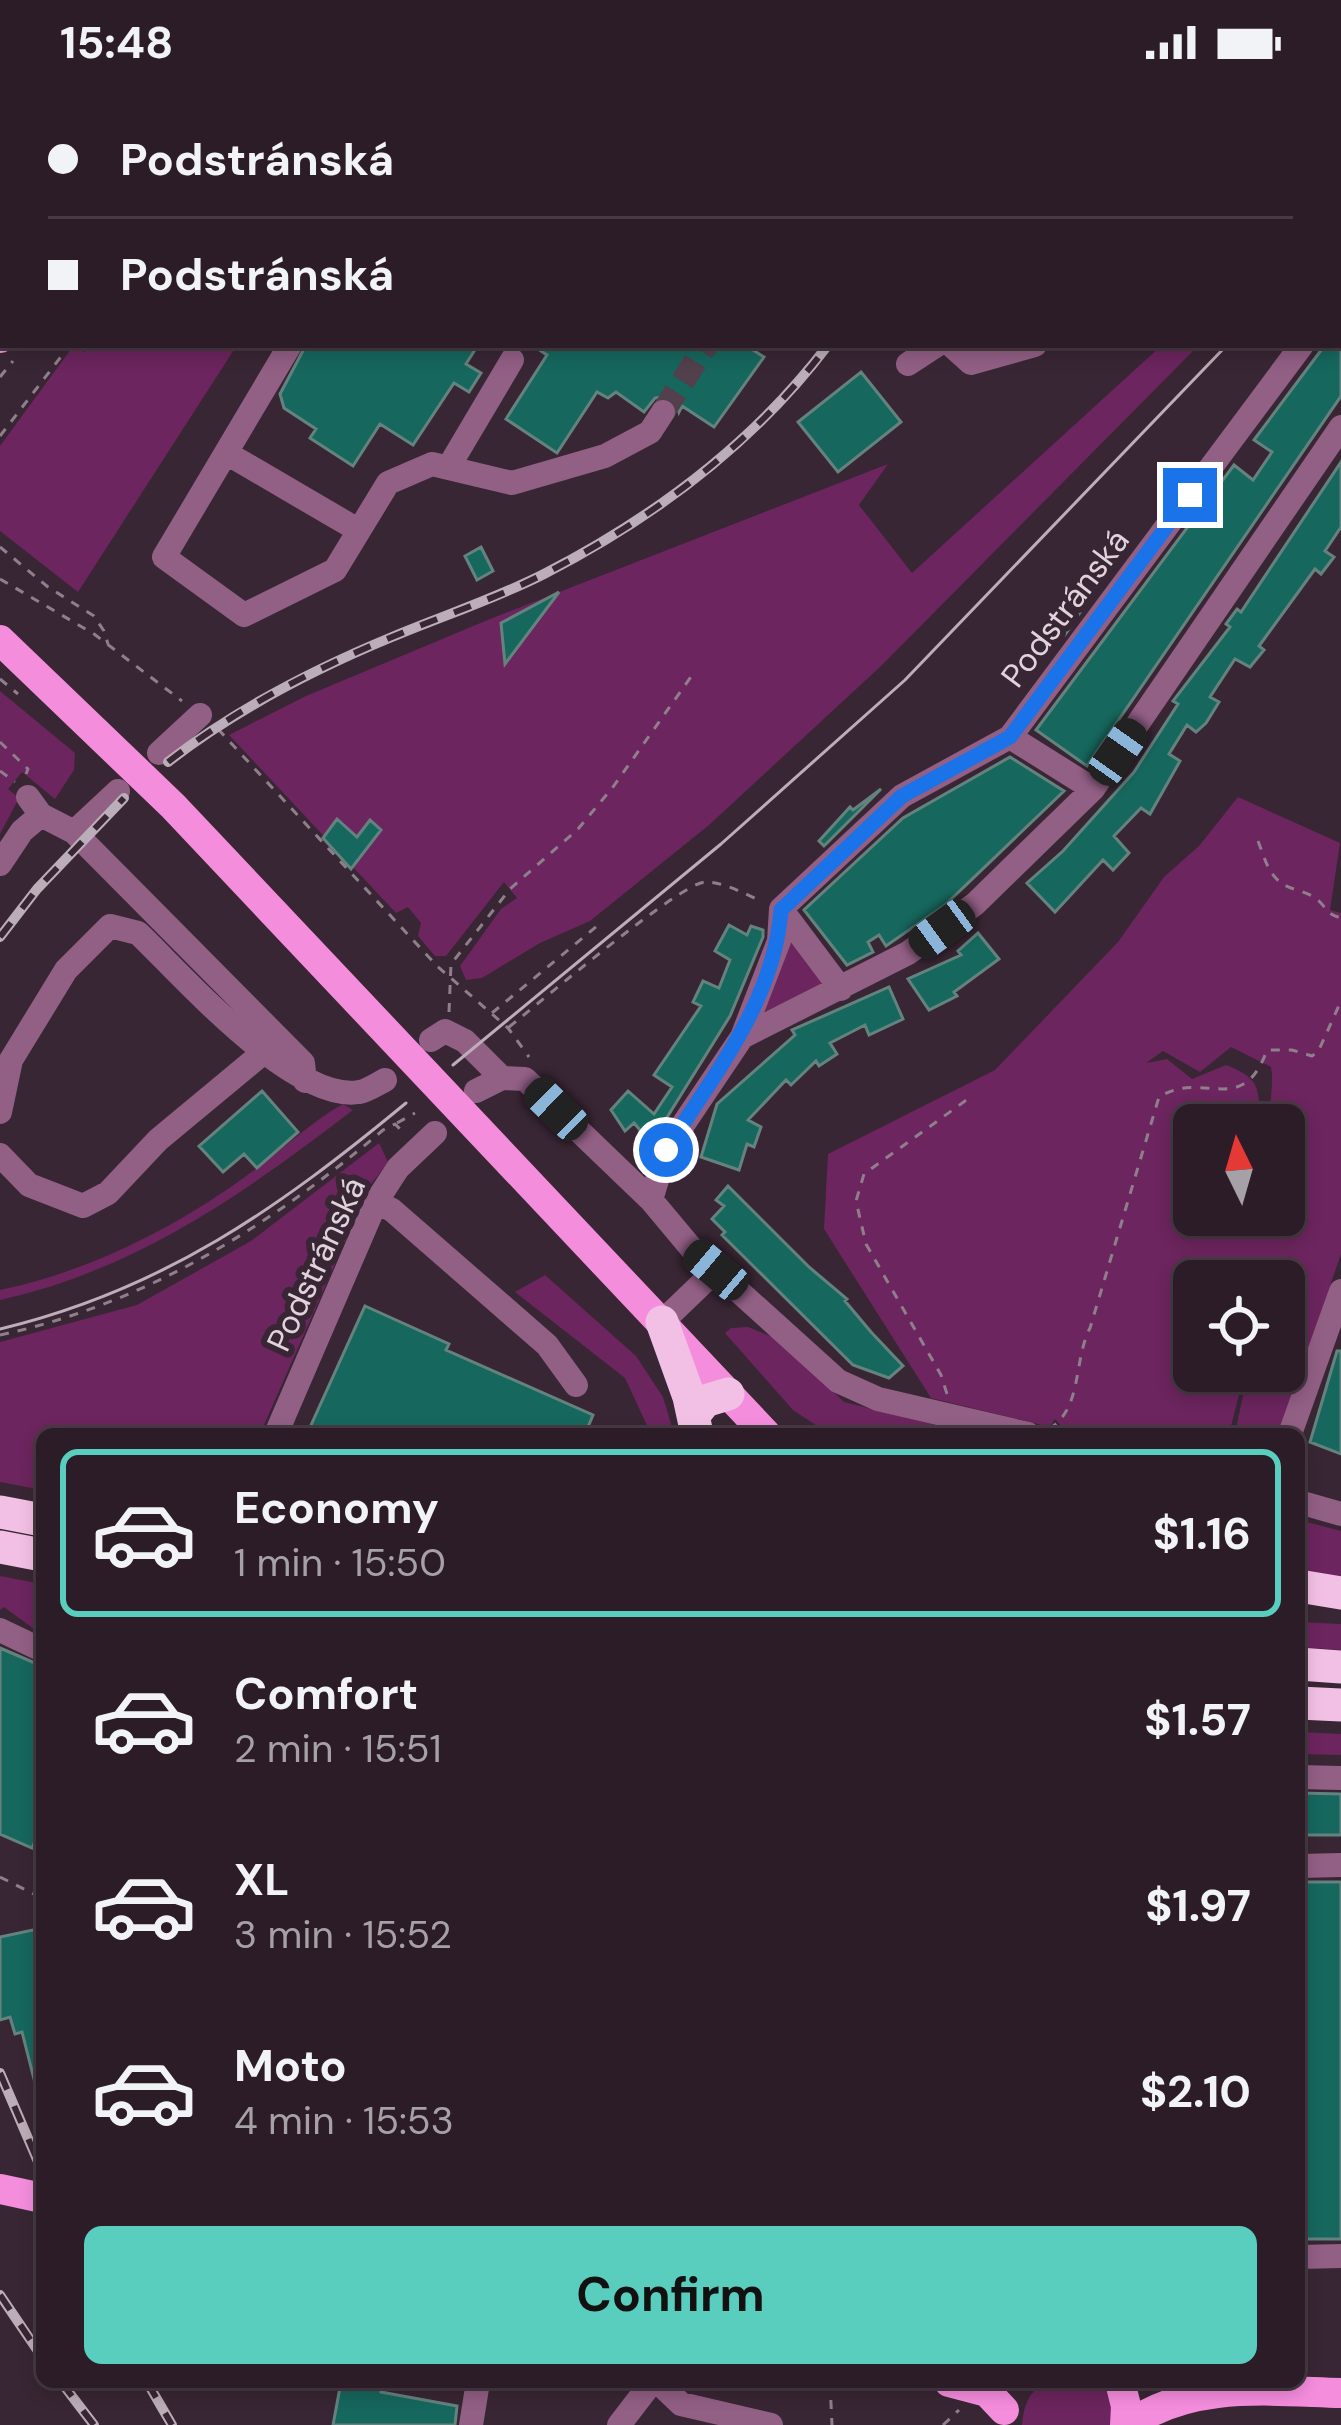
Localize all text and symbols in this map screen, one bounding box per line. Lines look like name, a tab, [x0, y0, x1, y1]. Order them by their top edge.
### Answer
text: 15:48	[60, 13, 174, 72]
text: Podstránská	[120, 130, 394, 189]
text: Podstránská	[120, 245, 394, 304]
route end	[1163, 468, 1217, 522]
street label: Podstránská	[991, 520, 1139, 696]
car	[1083, 712, 1153, 792]
car	[902, 893, 982, 965]
car	[518, 1071, 594, 1147]
north arrow	[1173, 1104, 1305, 1236]
map controls	[1173, 1104, 1305, 1392]
route start	[639, 1123, 693, 1177]
street label: Podstránská	[257, 1170, 375, 1358]
car	[677, 1233, 755, 1307]
button: locate	[1173, 1260, 1305, 1392]
text: Economy	[234, 1478, 439, 1537]
icon: car	[90, 1479, 198, 1587]
text: $1.16	[1153, 1504, 1251, 1563]
text: 1 min · 15:50	[234, 1537, 446, 1588]
text: Comfort	[234, 1664, 418, 1723]
icon: car	[90, 1665, 198, 1773]
text: $1.57	[1144, 1690, 1251, 1749]
text: 2 min · 15:51	[234, 1723, 442, 1774]
text: XL	[234, 1850, 289, 1909]
icon: car	[90, 1851, 198, 1959]
text: $1.97	[1145, 1876, 1251, 1935]
text: 3 min · 15:52	[234, 1909, 452, 1960]
text: Moto	[234, 2036, 347, 2095]
icon: car	[90, 2037, 198, 2145]
text: $2.10	[1140, 2062, 1251, 2121]
text: 4 min · 15:53	[234, 2095, 454, 2146]
button: Confirm	[84, 2226, 1257, 2364]

